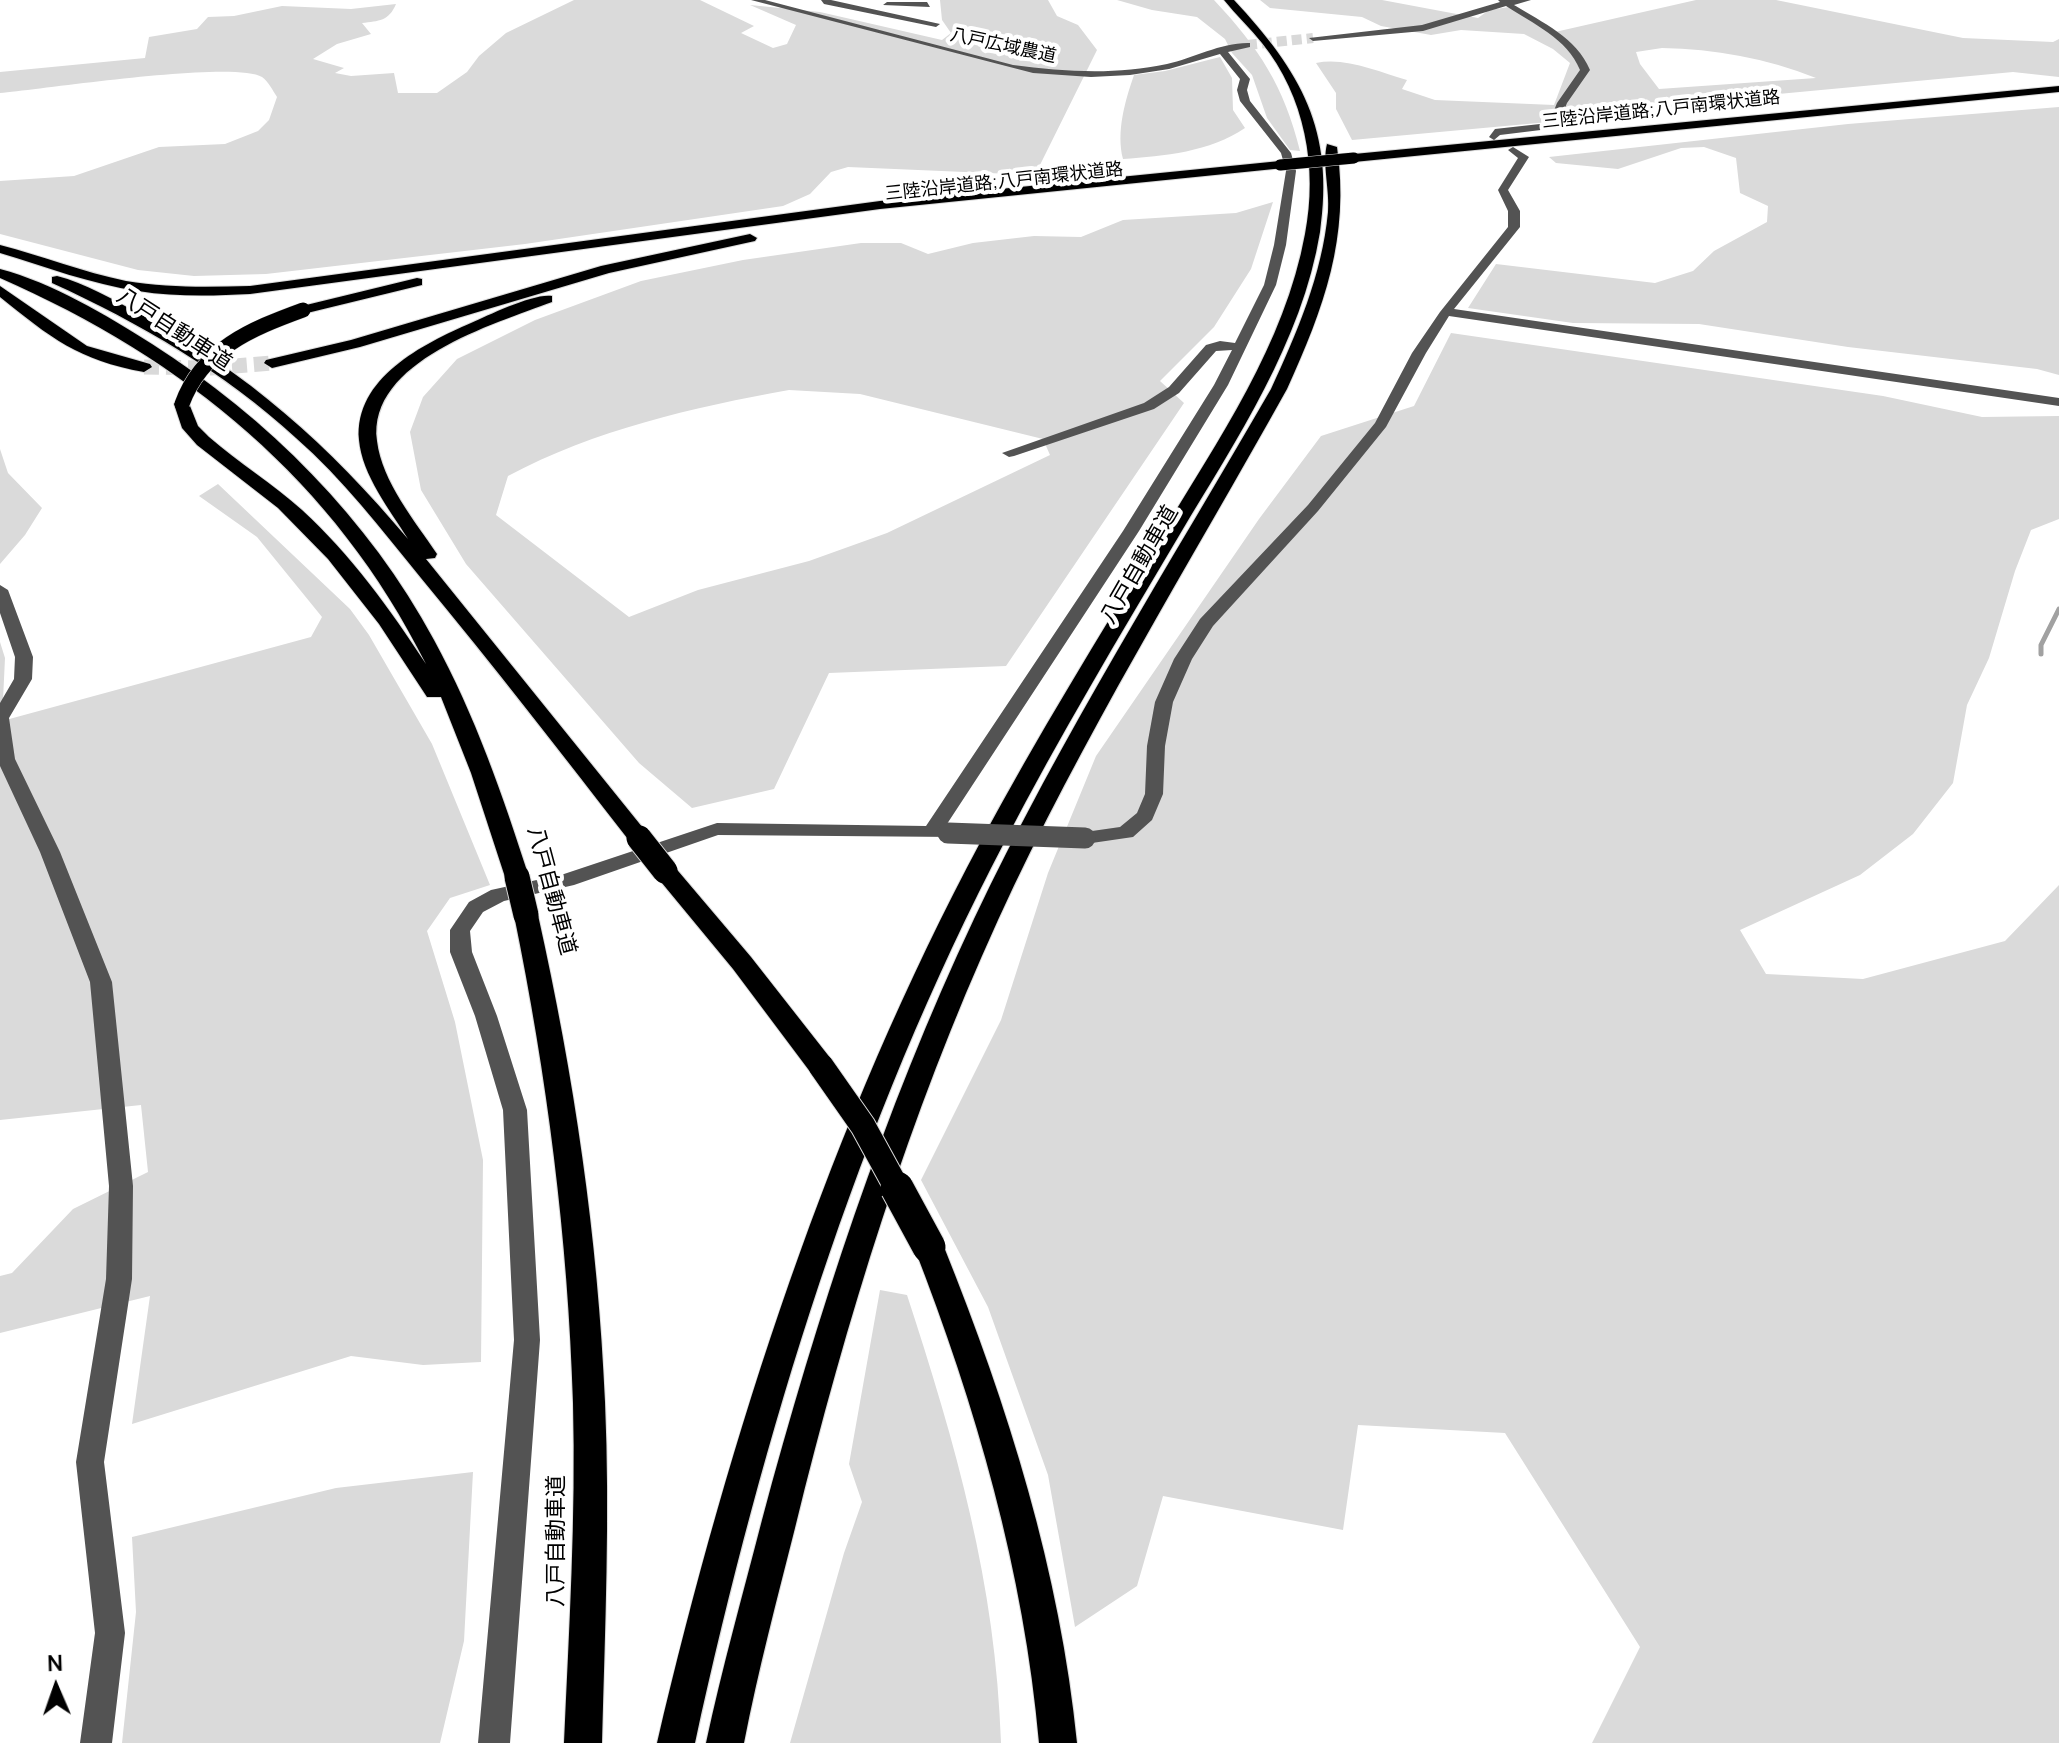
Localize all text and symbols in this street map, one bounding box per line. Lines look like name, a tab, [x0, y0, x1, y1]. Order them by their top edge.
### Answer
street label: 八戸広域農道	[948, 24, 1058, 68]
street label: 三陸沿岸道路;八戸南環状道路	[1541, 87, 1781, 133]
street label: 三陸沿岸道路;八戸南環状道路	[884, 159, 1124, 205]
street label: 八戸自動車道	[111, 283, 237, 377]
street label: 八戸自動車道	[1096, 501, 1184, 629]
street label: 八戸自動車道	[521, 824, 581, 958]
street label: 八戸自動車道	[544, 1475, 570, 1607]
north arrow	[16, 1647, 96, 1727]
text: N	[47, 1648, 64, 1678]

